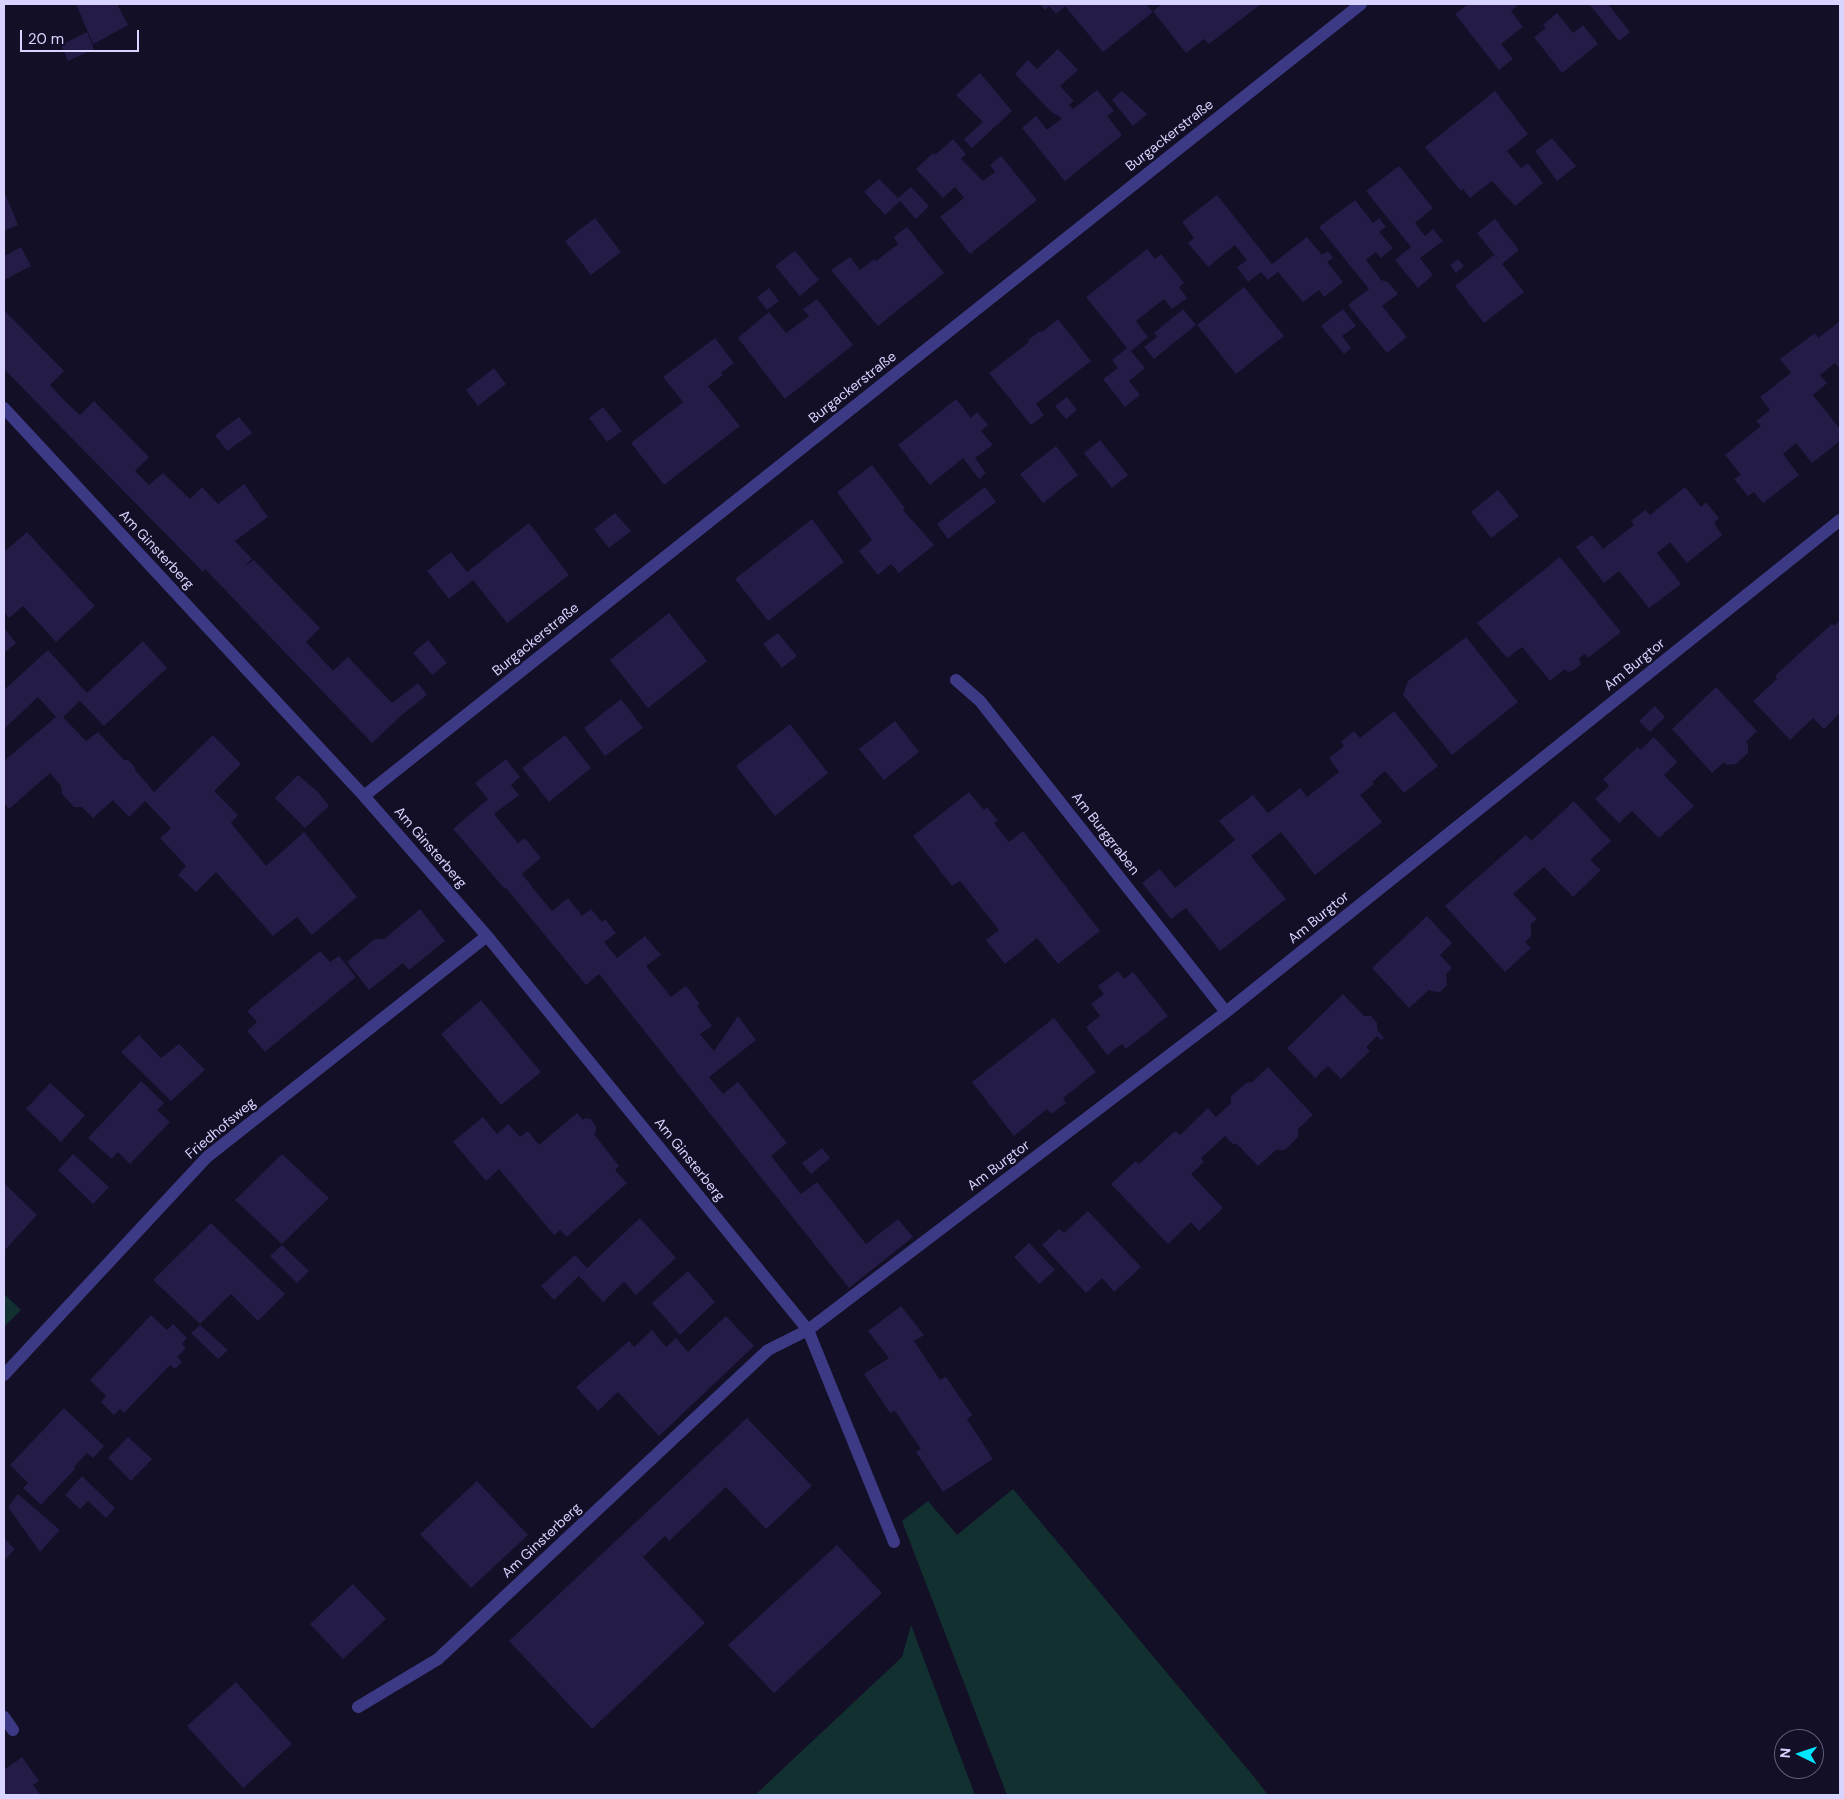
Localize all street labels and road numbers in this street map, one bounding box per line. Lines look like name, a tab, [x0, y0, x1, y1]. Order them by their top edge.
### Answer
street label: Burgackerstraße	[1123, 97, 1217, 175]
street label: Burgackerstraße	[806, 349, 900, 427]
street label: Am Ginsterberg	[115, 507, 197, 593]
street label: Burgackerstraße	[489, 600, 583, 680]
street label: Am Burgtor	[1601, 635, 1669, 695]
street label: Am Burggraben	[1068, 789, 1142, 879]
street label: Am Ginsterberg	[390, 804, 470, 892]
street label: Am Burgtor	[1285, 888, 1353, 948]
street label: Friedhofsweg	[182, 1095, 260, 1163]
street label: Am Ginsterberg	[650, 1115, 728, 1205]
street label: Am Burgtor	[965, 1137, 1033, 1195]
street label: Am Ginsterberg	[499, 1500, 585, 1582]

